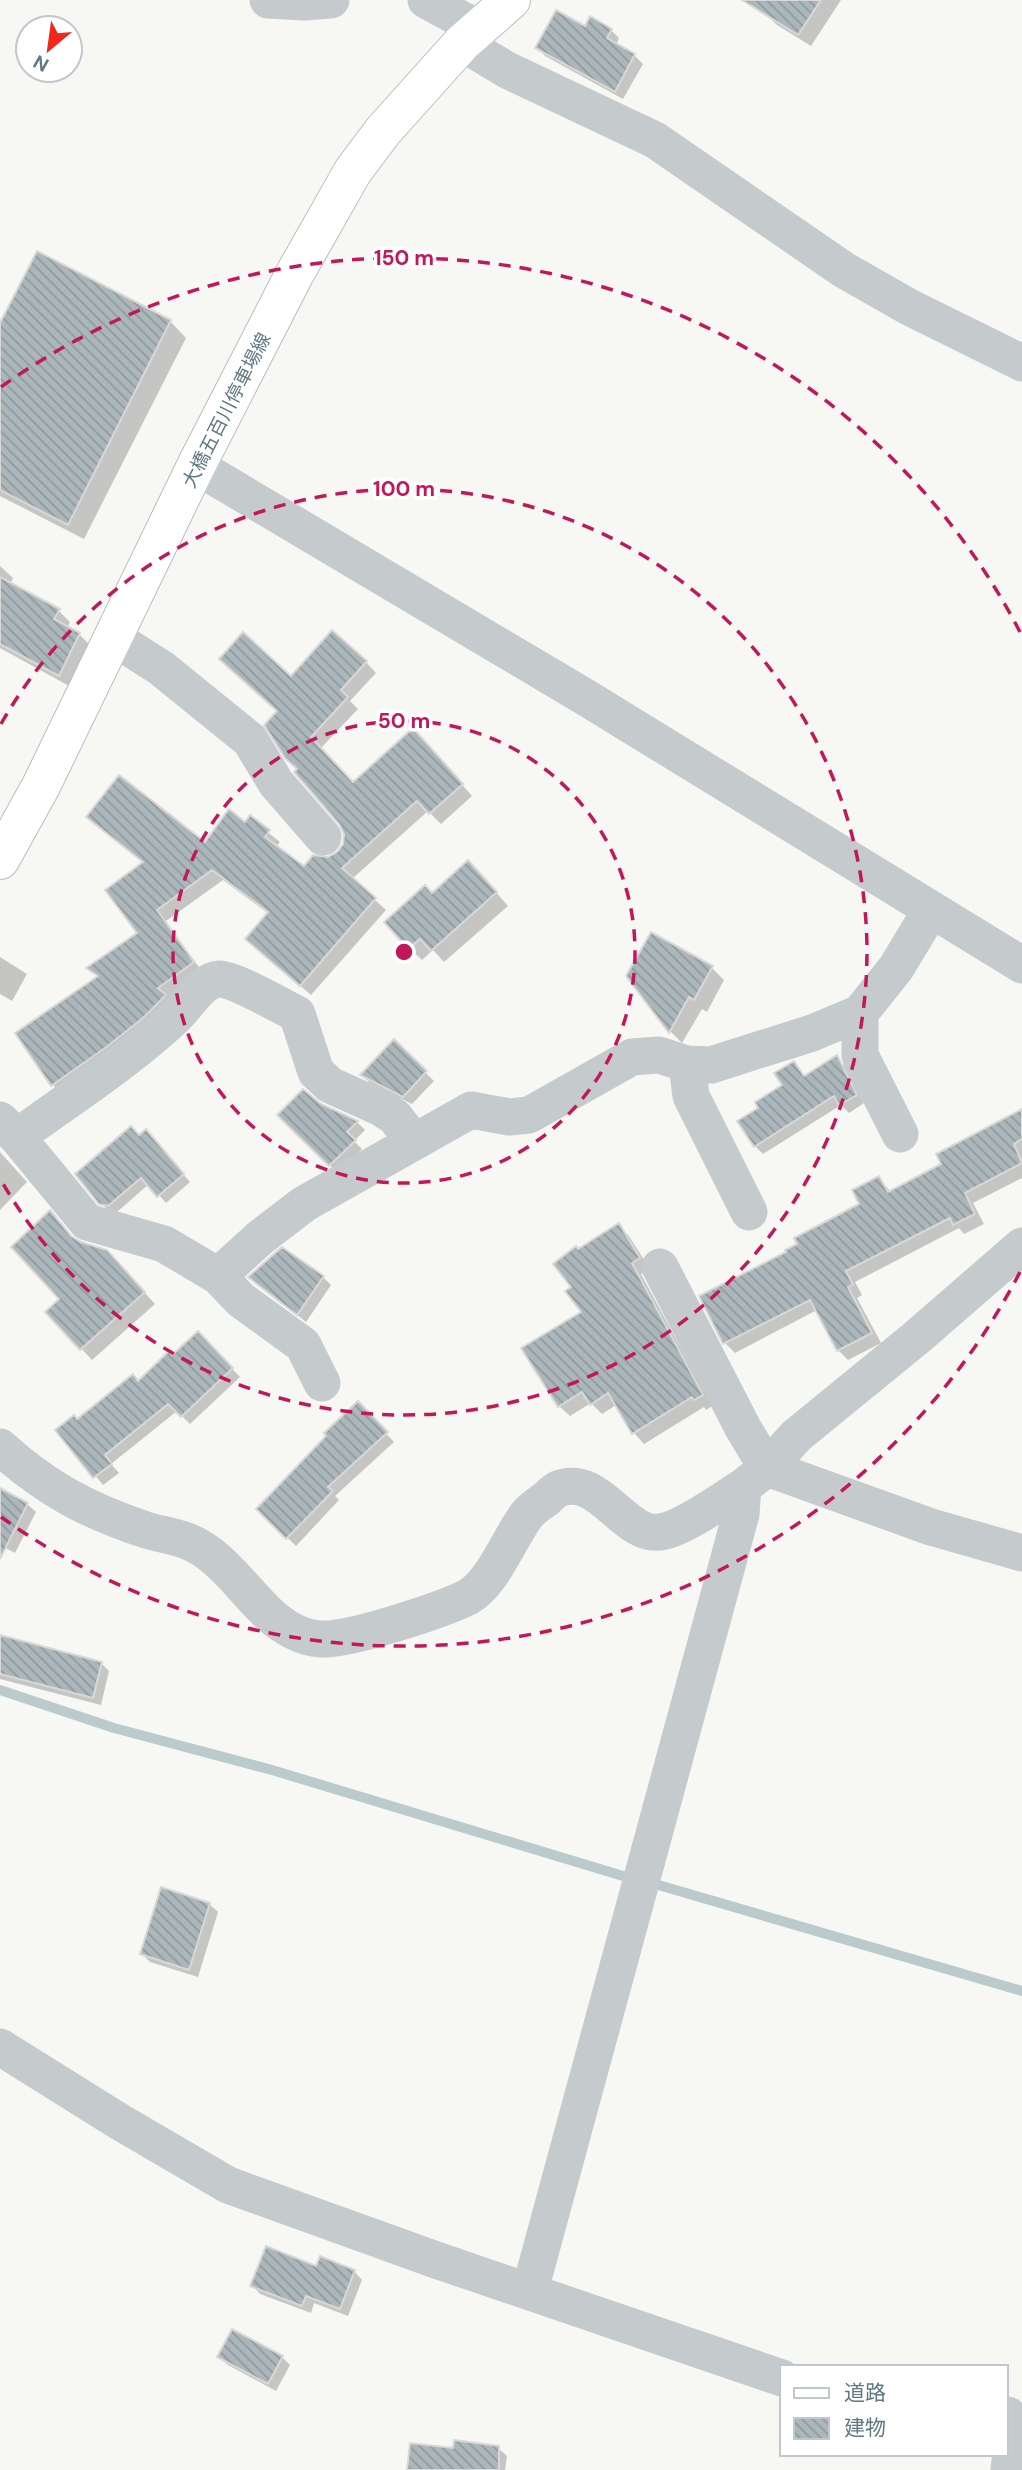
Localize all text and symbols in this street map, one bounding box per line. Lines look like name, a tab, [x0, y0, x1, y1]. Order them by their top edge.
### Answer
north arrow	[14, 14, 84, 84]
text: N	[29, 49, 53, 78]
text: 150 m	[374, 244, 434, 272]
street label: 大橋五百川停車場線	[176, 328, 276, 492]
text: 100 m	[373, 475, 435, 503]
text: 50 m	[378, 707, 430, 735]
centre of rings	[392, 940, 416, 964]
legend	[780, 2365, 1008, 2456]
text: 道路	[844, 2379, 886, 2407]
text: 建物	[844, 2414, 886, 2442]

